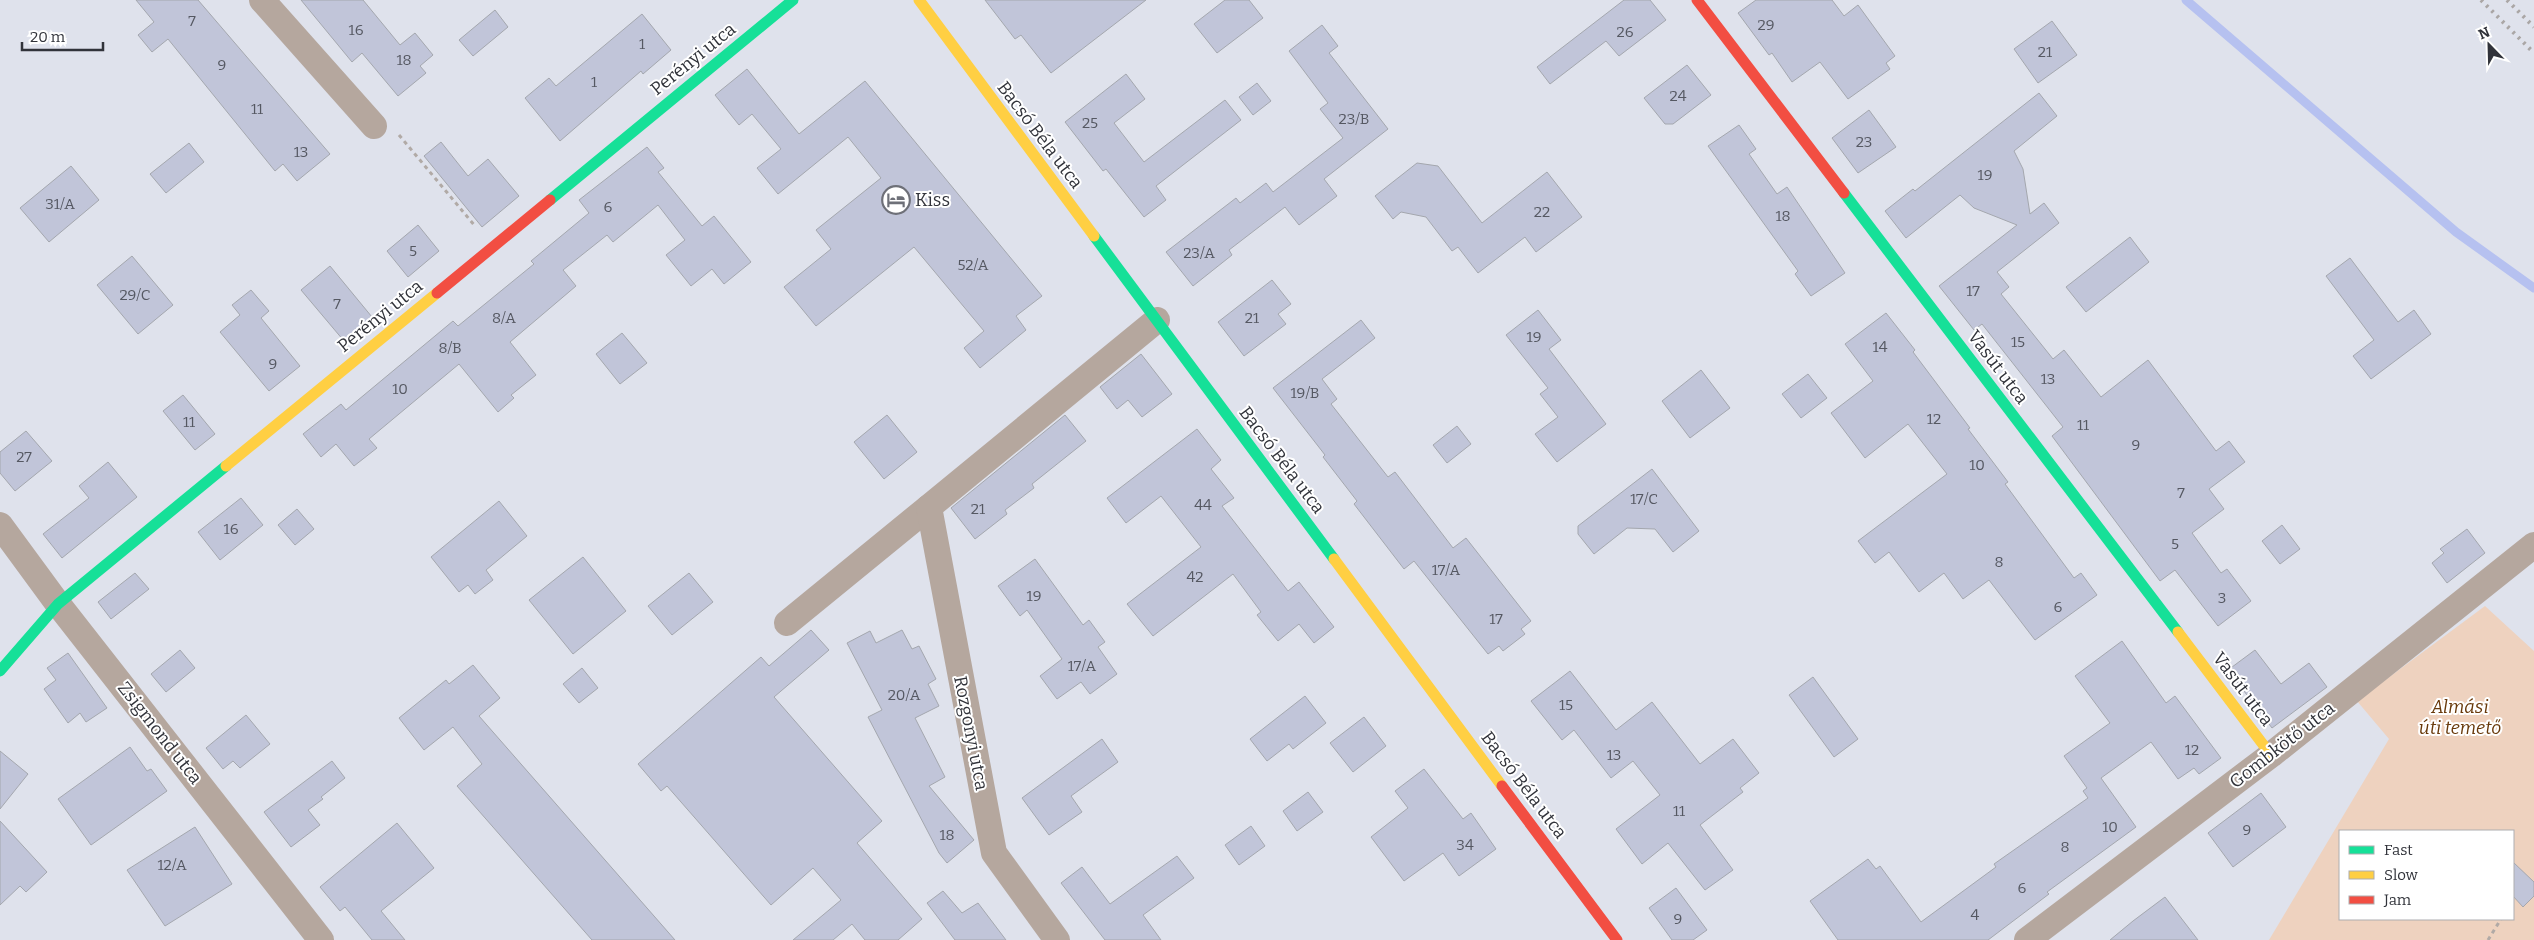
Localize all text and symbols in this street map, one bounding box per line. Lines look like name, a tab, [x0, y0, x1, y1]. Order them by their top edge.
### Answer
house number: 7	[188, 12, 196, 30]
house number: 29	[1758, 16, 1774, 34]
street label: Perényi utca	[646, 18, 740, 100]
scale bar	[22, 20, 104, 52]
north arrow	[2464, 20, 2514, 70]
house number: 16	[349, 21, 364, 39]
house number: 26	[1617, 23, 1634, 41]
text: N	[2476, 23, 2493, 43]
text: 20 m	[30, 28, 66, 46]
house number: 1	[639, 35, 645, 53]
house number: 21	[2038, 43, 2052, 61]
house number: 18	[396, 51, 412, 69]
house number: 9	[218, 56, 226, 74]
house number: 1	[591, 73, 597, 91]
street label: Bacsó Béla utca	[992, 77, 1088, 193]
house number: 24	[1670, 87, 1687, 105]
house number: 11	[251, 100, 263, 118]
house number: 23/B	[1339, 110, 1369, 128]
house number: 25	[1082, 114, 1098, 132]
house number: 23	[1856, 133, 1872, 151]
house number: 13	[294, 143, 308, 161]
house number: 19	[1978, 166, 1992, 184]
hotel icon: Kiss	[881, 185, 911, 215]
place label: Kiss	[915, 189, 950, 211]
house number: 31/A	[45, 195, 75, 213]
house number: 6	[604, 198, 613, 216]
house number: 22	[1534, 203, 1550, 221]
house number: 18	[1775, 207, 1791, 225]
house number: 5	[409, 242, 417, 260]
house number: 23/A	[1183, 244, 1215, 262]
house number: 52/A	[958, 256, 989, 274]
street label: Perényi utca	[333, 275, 427, 357]
house number: 17	[1966, 282, 1980, 300]
house number: 29/C	[119, 286, 151, 304]
house number: 7	[333, 295, 341, 313]
house number: 8/A	[492, 309, 516, 327]
house number: 21	[1245, 309, 1259, 327]
street label: Vasút utca	[1963, 326, 2033, 408]
house number: 19	[1527, 328, 1541, 346]
house number: 15	[2011, 333, 2025, 351]
house number: 14	[1873, 338, 1888, 356]
house number: 8/B	[438, 339, 462, 357]
house number: 9	[269, 355, 277, 373]
house number: 13	[2041, 370, 2055, 388]
house number: 10	[392, 380, 408, 398]
house number: 19/B	[1291, 384, 1319, 402]
street label: Bacsó Béla utca	[1234, 402, 1330, 518]
house number: 12	[1927, 410, 1941, 428]
house number: 11	[183, 413, 195, 431]
house number: 11	[2077, 416, 2089, 434]
house number: 9	[2132, 436, 2140, 454]
house number: 27	[16, 448, 32, 466]
house number: 10	[1969, 456, 1985, 474]
house number: 7	[2177, 484, 2185, 502]
house number: 17/C	[1630, 490, 1658, 508]
house number: 44	[1194, 496, 1212, 514]
house number: 21	[971, 500, 985, 518]
house number: 16	[224, 520, 239, 538]
house number: 5	[2171, 535, 2179, 553]
house number: 8	[1994, 553, 2004, 571]
house number: 17/A	[1432, 561, 1461, 579]
house number: 42	[1187, 568, 1203, 586]
house number: 19	[1027, 587, 1041, 605]
house number: 3	[2218, 589, 2226, 607]
house number: 6	[2054, 598, 2063, 616]
house number: 17	[1489, 610, 1503, 628]
street label: Vasút utca	[2208, 648, 2278, 730]
house number: 17/A	[1068, 657, 1097, 675]
street label: Rozgonyi utca	[949, 674, 993, 792]
street label: Zsigmond utca	[113, 677, 207, 789]
house number: 20/A	[888, 686, 921, 704]
house number: 15	[1559, 696, 1573, 714]
park label: Almási úti temető	[2419, 696, 2501, 739]
street label: Gombkötő utca	[2225, 697, 2339, 793]
street label: Bacsó Béla utca	[1476, 727, 1572, 843]
house number: 12	[2185, 741, 2199, 759]
house number: 13	[1607, 746, 1621, 764]
house number: 11	[1673, 802, 1685, 820]
house number: 10	[2102, 818, 2118, 836]
house number: 9	[2243, 821, 2251, 839]
house number: 18	[939, 826, 955, 844]
legend	[2339, 830, 2514, 920]
house number: 34	[1456, 836, 1474, 854]
house number: 8	[2060, 838, 2070, 856]
text: Fast	[2384, 841, 2413, 859]
house number: 12/A	[157, 856, 187, 874]
text: Slow	[2384, 866, 2419, 884]
house number: 6	[2018, 879, 2027, 897]
text: Jam	[2383, 891, 2412, 909]
house number: 4	[1971, 906, 1980, 924]
house number: 9	[1674, 910, 1682, 928]

